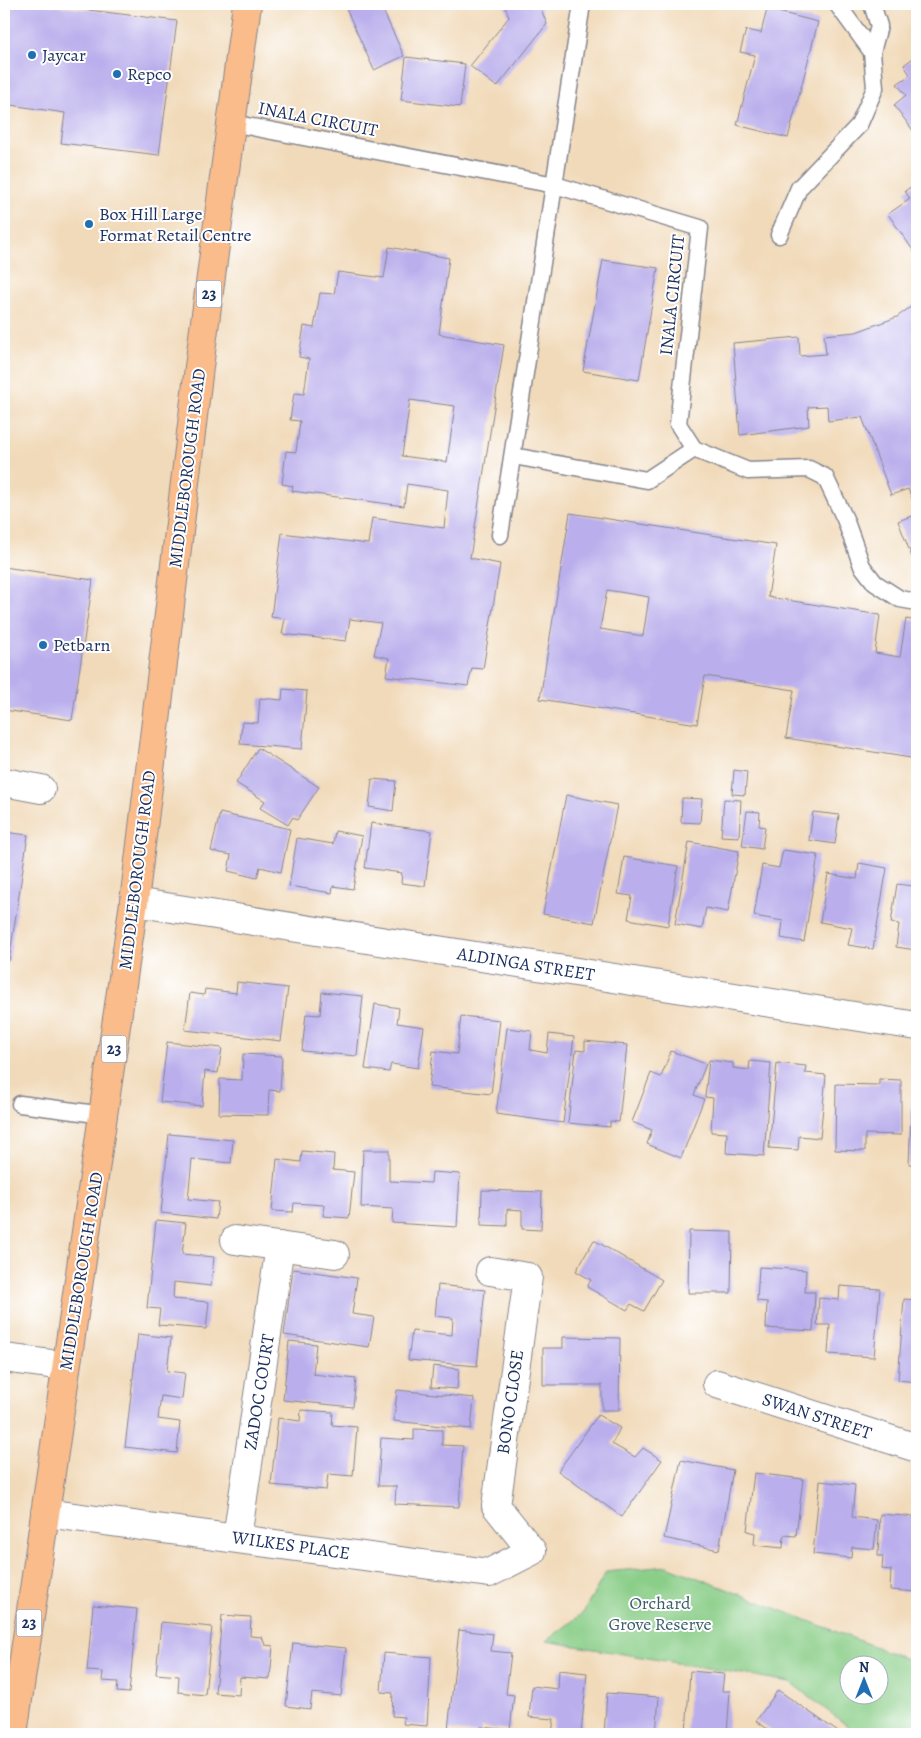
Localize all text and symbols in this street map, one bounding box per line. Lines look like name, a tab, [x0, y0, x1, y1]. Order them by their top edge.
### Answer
place label: Jaycar	[42, 43, 86, 67]
marker: Jaycar	[26, 49, 38, 61]
place label: Repco	[127, 62, 171, 86]
marker: Repco	[111, 68, 123, 80]
street label: INALA CIRCUIT	[256, 96, 380, 142]
place label: Box Hill Large Format Retail Centre	[99, 202, 252, 247]
marker: Box Hill Large Format Retail Centre	[83, 218, 95, 230]
street label: INALA CIRCUIT	[654, 233, 690, 357]
road number: 23	[196, 280, 222, 308]
street label: MIDDLEBOROUGH ROAD	[163, 367, 211, 569]
place label: Petbarn	[53, 633, 111, 657]
marker: Petbarn	[37, 639, 49, 651]
street label: MIDDLEBOROUGH ROAD	[113, 769, 161, 971]
street label: ALDINGA STREET	[455, 941, 597, 987]
road number: 23	[102, 1036, 126, 1062]
street label: MIDDLEBOROUGH ROAD	[53, 1170, 109, 1372]
street label: ZADOC COURT	[238, 1332, 280, 1452]
street label: BONO CLOSE	[491, 1348, 529, 1456]
street label: SWAN STREET	[759, 1387, 875, 1445]
street label: WILKES PLACE	[230, 1525, 352, 1565]
park label: Orchard Grove Reserve	[608, 1591, 712, 1636]
road number: 23	[16, 1610, 42, 1636]
north arrow	[838, 1656, 888, 1706]
text: N	[859, 1658, 869, 1677]

